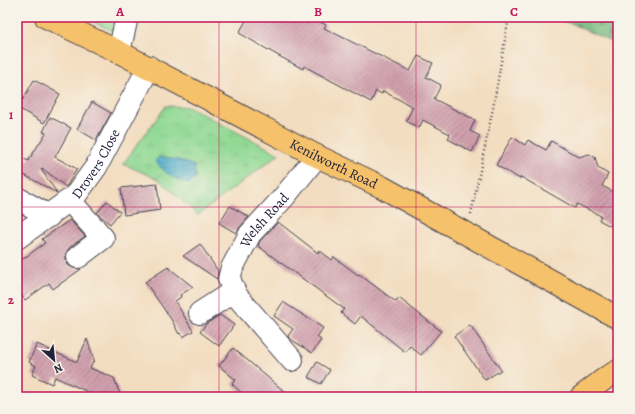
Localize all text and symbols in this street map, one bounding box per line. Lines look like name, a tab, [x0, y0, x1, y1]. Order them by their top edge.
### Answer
text: A	[115, 3, 125, 20]
text: B	[314, 3, 322, 20]
text: C	[510, 3, 518, 20]
text: 1	[9, 106, 14, 123]
street label: Drovers Close	[67, 126, 125, 203]
street label: Kenilworth Road	[286, 134, 381, 194]
street label: Welsh Road	[235, 188, 294, 252]
text: 2	[8, 291, 15, 308]
north arrow	[34, 340, 74, 380]
text: N	[51, 360, 65, 377]

